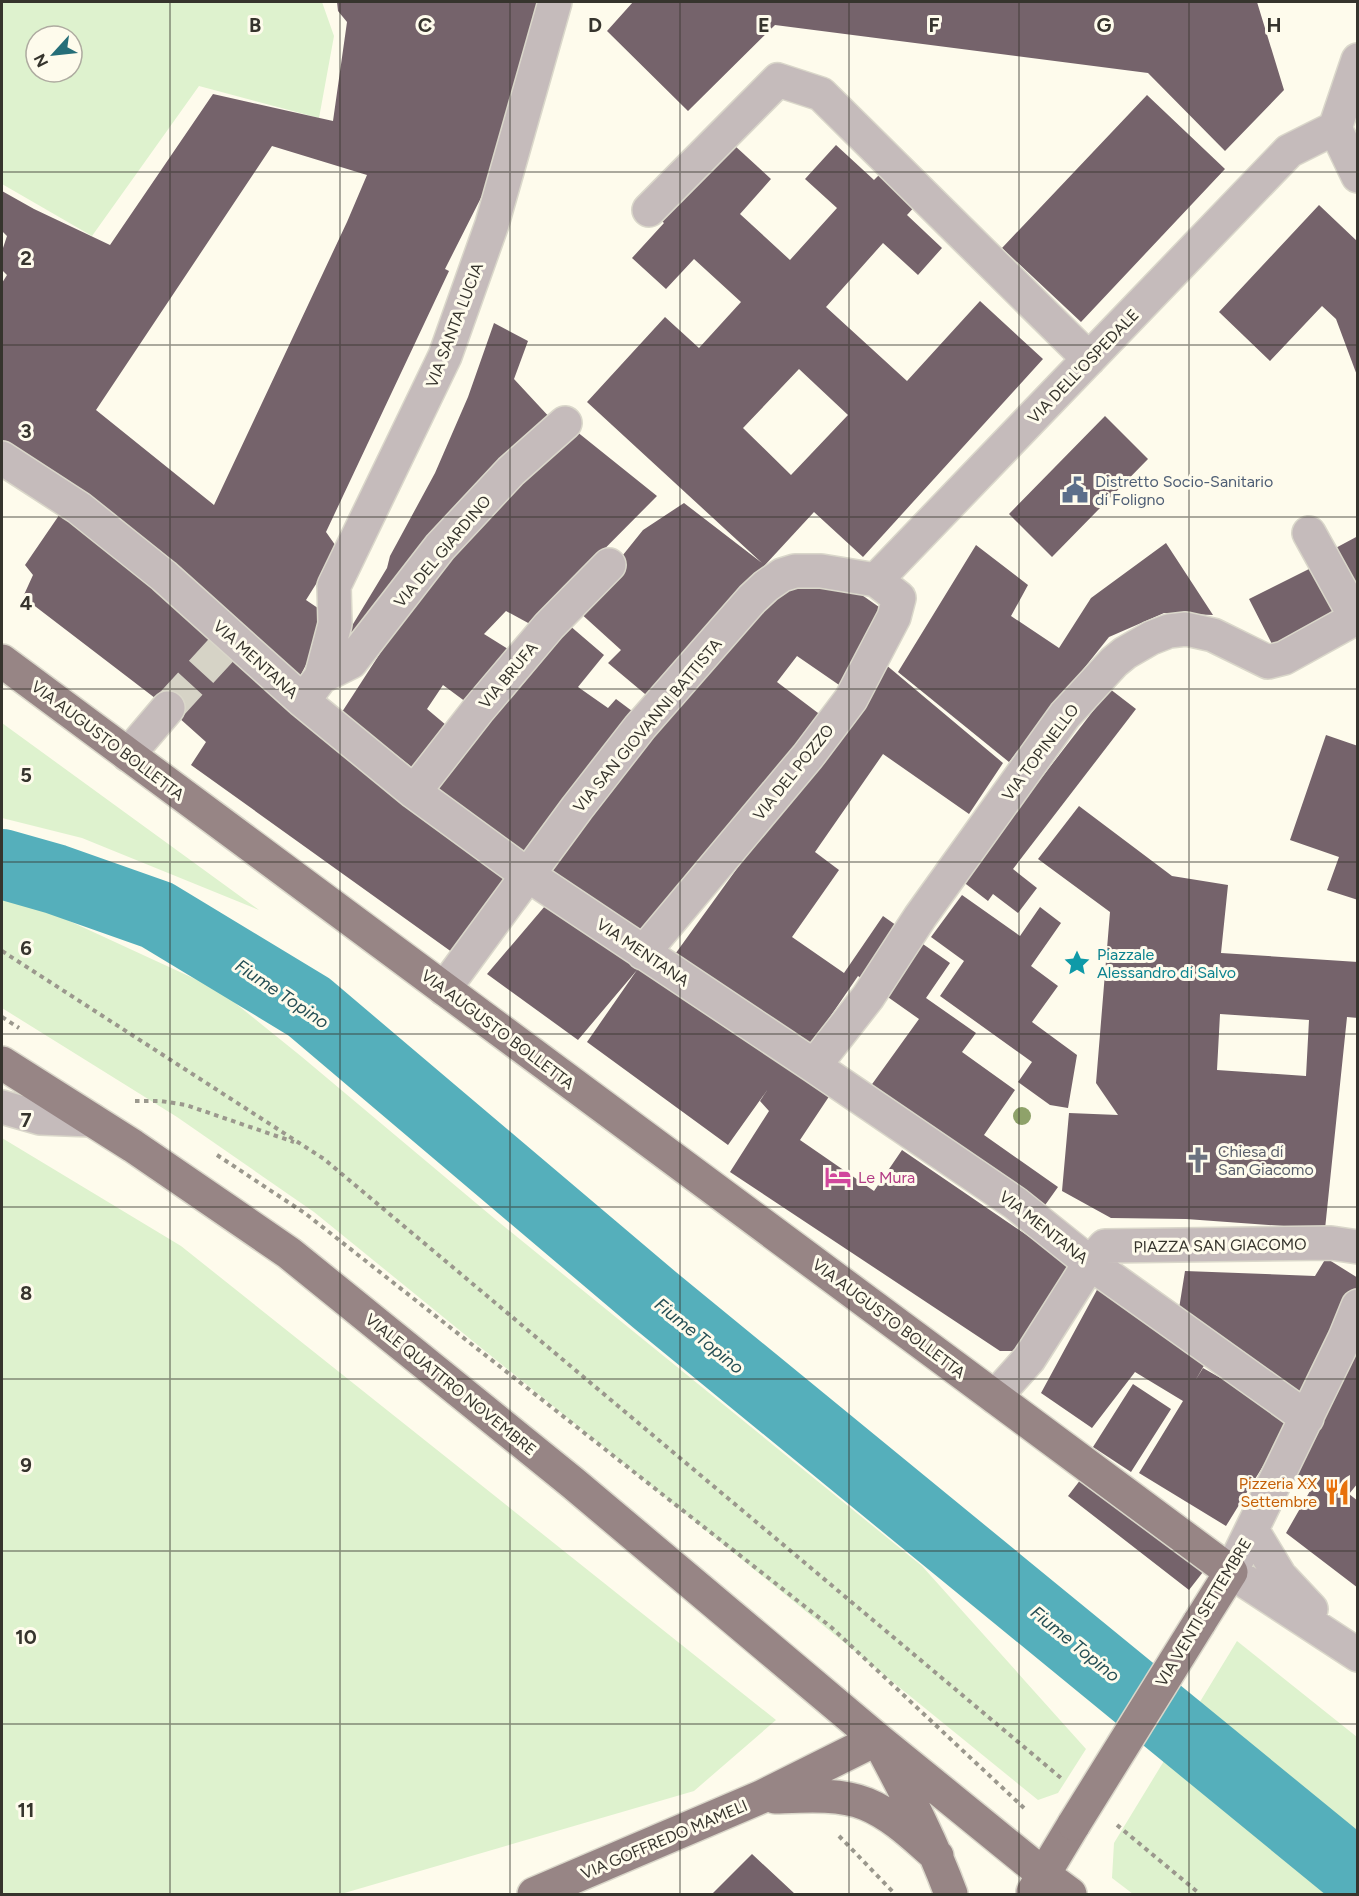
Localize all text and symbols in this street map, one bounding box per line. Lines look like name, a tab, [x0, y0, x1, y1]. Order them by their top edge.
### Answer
text: B	[249, 13, 261, 37]
text: C	[418, 13, 432, 37]
text: D	[588, 13, 602, 37]
text: E	[758, 13, 770, 37]
text: F	[928, 13, 940, 37]
text: G	[1097, 13, 1112, 37]
text: H	[1267, 13, 1282, 37]
north arrow	[24, 24, 84, 84]
text: N	[30, 51, 52, 70]
text: 2	[20, 246, 32, 270]
street label: VIA SANTA LUCIA	[422, 260, 487, 390]
street label: VIA DELL'OSPEDALE	[1024, 305, 1143, 427]
text: 3	[20, 419, 32, 443]
place label: Distretto Socio-Sanitario di Foligno	[1095, 472, 1273, 509]
public building icon: Distretto Socio-Sanitario di Foligno	[1060, 475, 1090, 505]
street label: VIA DEL GIARDINO	[390, 492, 495, 611]
text: 4	[20, 591, 33, 615]
street label: VIA MENTANA	[209, 616, 302, 702]
street label: VIA SAN GIOVANNI BATTISTA	[569, 635, 726, 816]
street label: VIA BRUFA	[475, 638, 542, 712]
street label: VIA AUGUSTO BOLLETTA	[27, 677, 188, 804]
street label: VIA TOPINELLO	[998, 700, 1083, 804]
street label: VIA DEL POZZO	[749, 721, 838, 824]
text: 5	[20, 763, 32, 787]
street label: VIA MENTANA	[593, 915, 693, 990]
text: 6	[20, 936, 32, 960]
place label: Piazzale Alessandro di Salvo	[1097, 945, 1236, 982]
place icon: Piazzale Alessandro di Salvo	[1062, 948, 1092, 978]
water label: Fiume Topino	[231, 955, 333, 1033]
street label: VIA AUGUSTO BOLLETTA	[417, 966, 578, 1093]
text: 7	[20, 1108, 32, 1132]
place label: Chiesa di San Giacomo	[1218, 1142, 1314, 1179]
church icon: Chiesa di San Giacomo	[1183, 1145, 1213, 1175]
hotel icon: Le Mura	[823, 1162, 853, 1192]
place label: Le Mura	[858, 1168, 915, 1187]
street label: VIA MENTANA	[996, 1187, 1092, 1268]
street label: PIAZZA SAN GIACOMO	[1133, 1234, 1307, 1257]
street label: VIA AUGUSTO BOLLETTA	[808, 1255, 969, 1382]
text: 8	[20, 1281, 32, 1305]
water label: Fiume Topino	[650, 1293, 748, 1379]
street label: VIALE QUATTRO NOVEMBRE	[361, 1310, 540, 1459]
text: 9	[20, 1453, 32, 1477]
place label: Pizzeria XX Settembre	[1239, 1474, 1317, 1511]
restaurant icon: Pizzeria XX Settembre	[1322, 1477, 1352, 1507]
street label: VIA VENTI SETTEMBRE	[1152, 1535, 1255, 1690]
water label: Fiume Topino	[1026, 1601, 1124, 1687]
text: 10	[15, 1625, 37, 1649]
street label: VIA GOFFREDO MAMELI	[578, 1796, 750, 1883]
text: 11	[18, 1798, 34, 1822]

